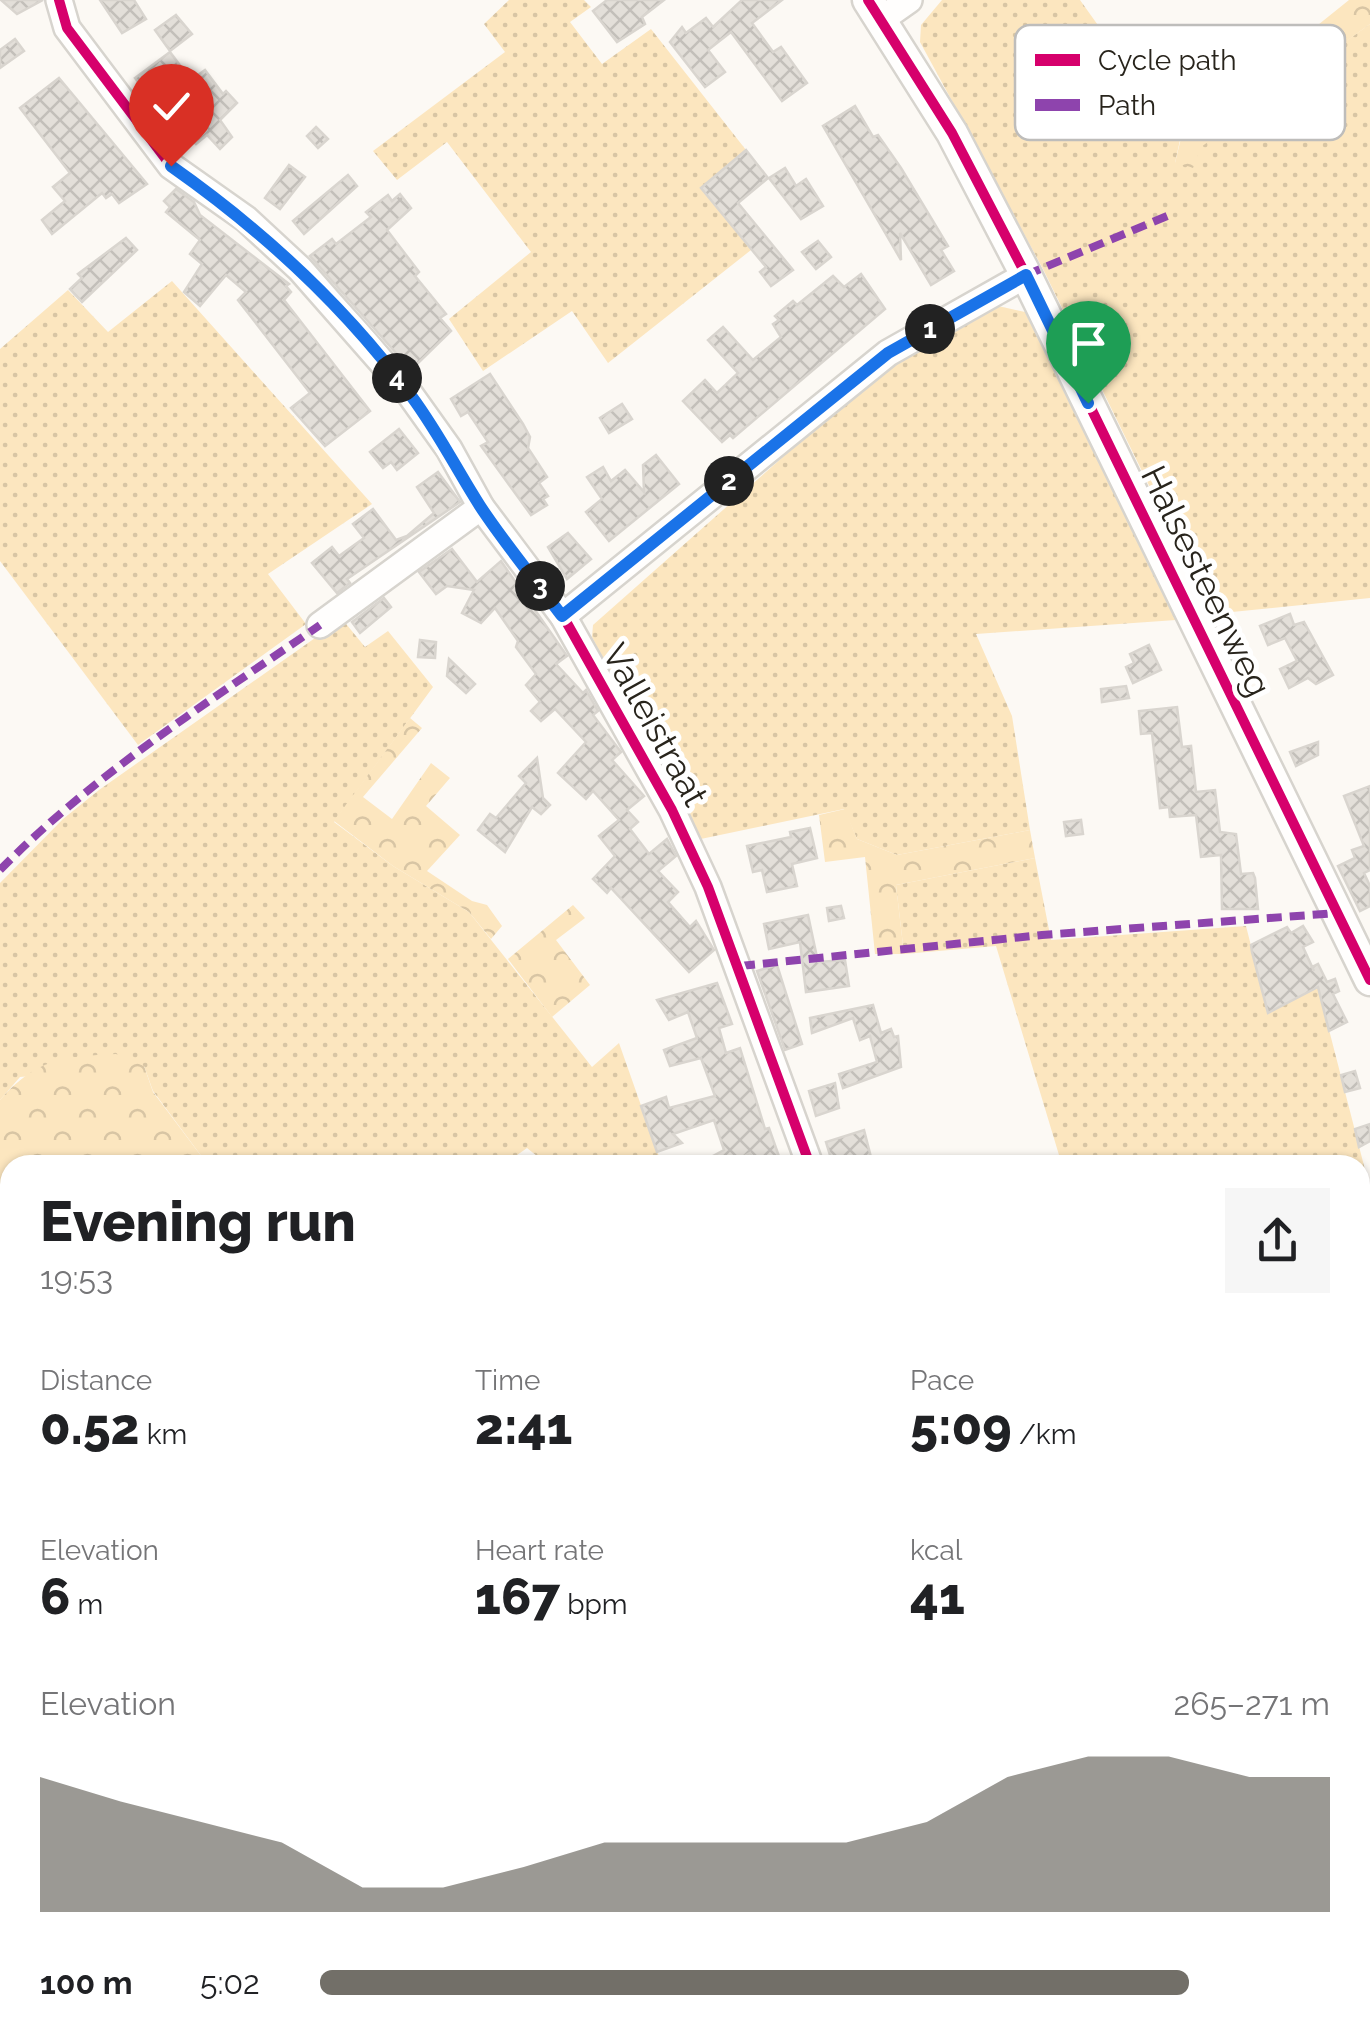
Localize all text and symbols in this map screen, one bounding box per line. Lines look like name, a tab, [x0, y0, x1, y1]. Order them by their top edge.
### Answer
legend	[1015, 25, 1345, 140]
text: Cycle path	[1098, 44, 1237, 77]
pin	[129, 64, 214, 167]
icon: check	[144, 79, 199, 134]
text: Path	[1098, 89, 1156, 122]
pin	[1046, 301, 1131, 404]
pin: 1	[905, 304, 955, 354]
text: 1	[923, 312, 937, 345]
icon: arrive	[1061, 316, 1116, 371]
pin: 4	[372, 353, 422, 403]
text: 4	[389, 361, 405, 394]
pin: 2	[704, 456, 754, 506]
street label: Halsesteenweg	[1133, 459, 1280, 703]
text: 2	[721, 464, 737, 497]
pin: 3	[515, 561, 565, 611]
text: 3	[532, 569, 548, 602]
street label: Valleistraat	[594, 637, 717, 813]
button: share	[1225, 1188, 1330, 1293]
text: Evening run	[40, 1189, 356, 1254]
text: 19:53	[40, 1259, 113, 1296]
text: Distance	[40, 1364, 152, 1397]
text: Time	[475, 1364, 540, 1397]
text: Pace	[910, 1364, 974, 1397]
text: 0.52	[40, 1397, 140, 1456]
text: 2:41	[475, 1397, 573, 1456]
text: 5:09	[910, 1397, 1012, 1456]
text: km	[140, 1418, 187, 1451]
text: /km	[1012, 1418, 1076, 1451]
text: Elevation	[40, 1534, 159, 1567]
text: Heart rate	[475, 1534, 604, 1567]
text: kcal	[910, 1534, 962, 1567]
text: 6	[40, 1567, 70, 1626]
text: 167	[475, 1567, 560, 1626]
text: 41	[910, 1567, 965, 1626]
text: m	[70, 1588, 103, 1621]
text: bpm	[560, 1588, 628, 1621]
text: Elevation	[40, 1685, 176, 1722]
text: 265–271 m	[1174, 1685, 1330, 1722]
text: 100 m	[40, 1964, 133, 2001]
text: 5:02	[200, 1964, 260, 2001]

